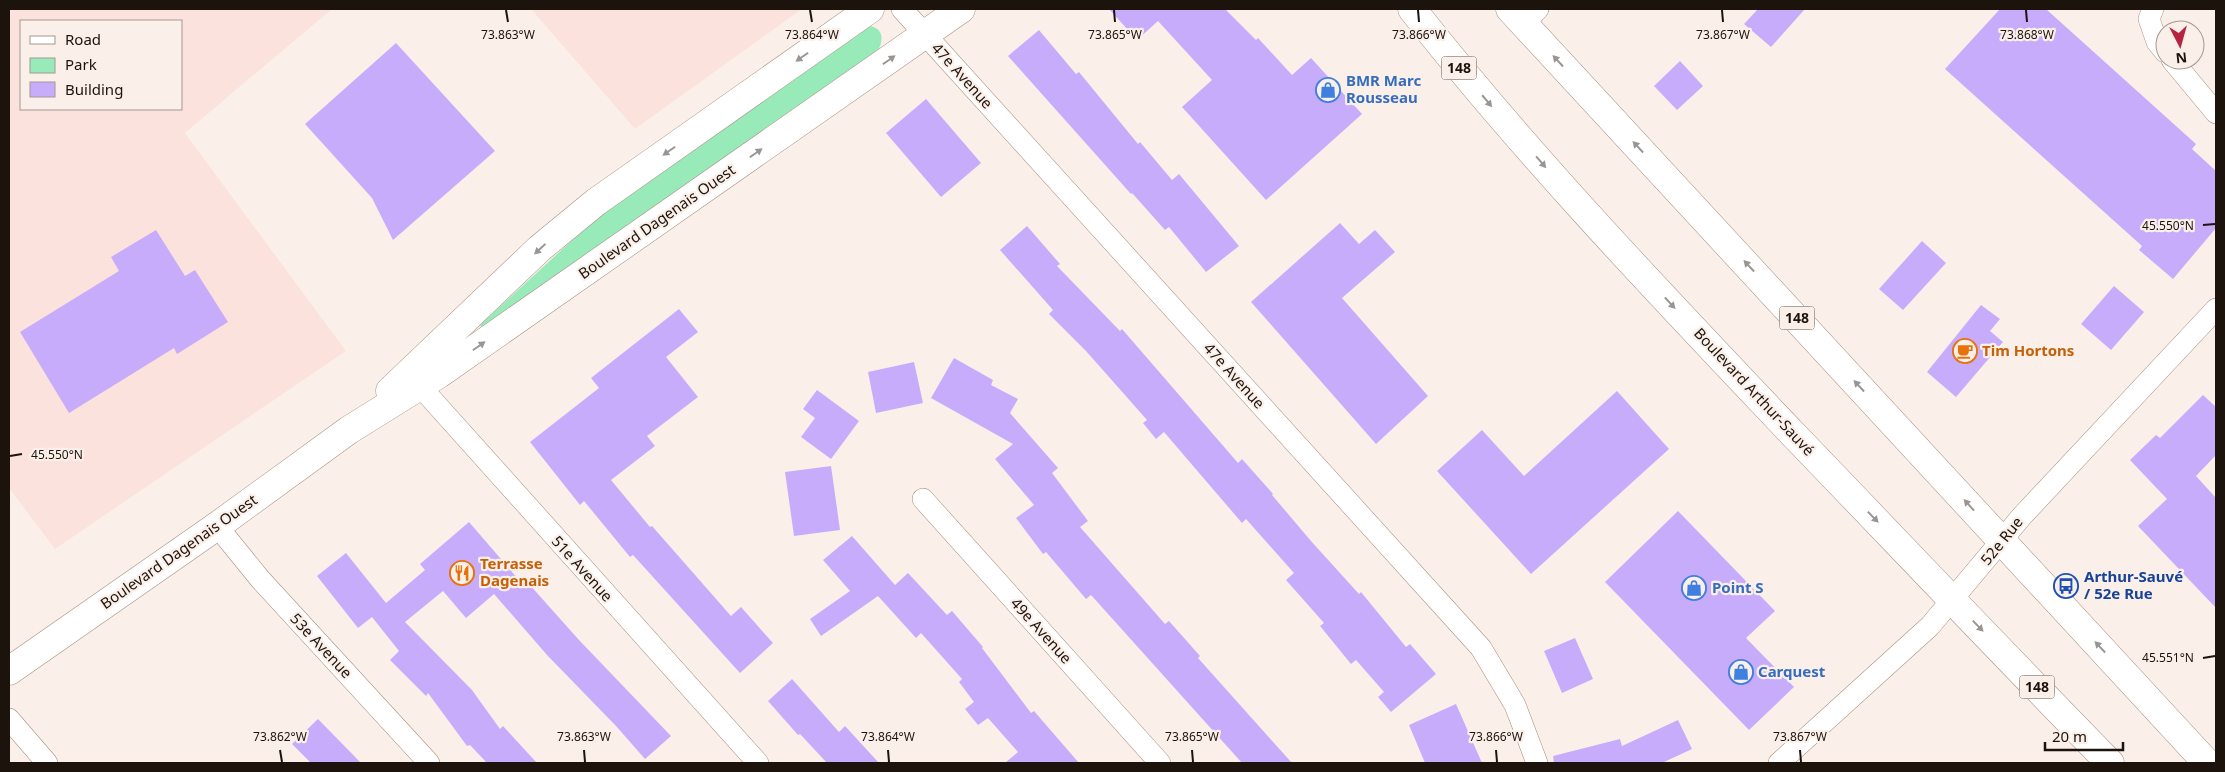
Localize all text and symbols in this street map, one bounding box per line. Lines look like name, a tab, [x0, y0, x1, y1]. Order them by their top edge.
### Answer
legend	[20, 20, 182, 110]
north arrow	[2155, 20, 2205, 70]
text: 73.863°W	[481, 26, 535, 43]
text: 73.864°W	[785, 26, 839, 43]
text: 73.865°W	[1088, 26, 1142, 43]
text: 73.866°W	[1392, 26, 1446, 43]
text: 73.867°W	[1696, 26, 1750, 43]
text: 73.868°W	[2000, 26, 2054, 43]
text: Road	[65, 29, 101, 49]
street label: 47e Avenue	[928, 38, 998, 113]
text: N	[2175, 48, 2188, 68]
one-way arrow	[795, 52, 809, 62]
text: Park	[65, 54, 97, 74]
one-way arrow	[882, 55, 896, 65]
one-way arrow	[1552, 55, 1564, 67]
road number: 148	[1442, 56, 1476, 80]
place label: BMR Marc Rousseau	[1346, 70, 1421, 107]
shop icon: BMR Marc Rousseau	[1315, 77, 1341, 103]
text: Building	[65, 79, 123, 99]
one-way arrow	[1482, 94, 1493, 107]
one-way arrow	[1632, 141, 1644, 153]
one-way arrow	[662, 146, 676, 156]
one-way arrow	[749, 148, 763, 158]
one-way arrow	[1535, 155, 1546, 168]
street label: Boulevard Dagenais Ouest	[574, 159, 739, 283]
text: 45.550°N	[2142, 217, 2194, 234]
one-way arrow	[534, 243, 546, 255]
one-way arrow	[1743, 260, 1754, 273]
one-way arrow	[1664, 296, 1676, 308]
road number: 148	[1780, 306, 1814, 330]
street label: Boulevard Arthur-Sauvé	[1690, 323, 1819, 460]
street label: 47e Avenue	[1200, 338, 1270, 413]
cafe icon: Tim Hortons	[1952, 338, 1978, 364]
place label: Tim Hortons	[1982, 340, 2074, 360]
one-way arrow	[472, 341, 486, 351]
one-way arrow	[1853, 380, 1865, 392]
text: 45.550°N	[31, 446, 83, 463]
street label: Boulevard Dagenais Ouest	[96, 489, 261, 613]
one-way arrow	[1963, 499, 1974, 512]
one-way arrow	[1867, 511, 1879, 523]
street label: 52e Rue	[1976, 512, 2027, 569]
street label: 51e Avenue	[548, 531, 618, 606]
place label: Terrasse Dagenais	[480, 553, 549, 590]
restaurant icon: Terrasse Dagenais	[449, 560, 475, 586]
place label: Arthur-Sauvé / 52e Rue	[2084, 566, 2183, 603]
bus stop icon: Arthur-Sauvé / 52e Rue	[2053, 573, 2079, 599]
shop icon: Point S	[1681, 575, 1707, 601]
place label: Point S	[1712, 577, 1764, 597]
street label: 49e Avenue	[1007, 593, 1077, 668]
street label: 53e Avenue	[286, 608, 357, 682]
one-way arrow	[1972, 620, 1984, 632]
one-way arrow	[2094, 642, 2106, 654]
text: 45.551°N	[2142, 649, 2194, 666]
shop icon: Carquest	[1728, 659, 1754, 685]
place label: Carquest	[1758, 661, 1826, 681]
road number: 148	[2020, 676, 2054, 699]
scale bar	[2045, 720, 2122, 752]
text: 20 m	[2052, 726, 2087, 746]
text: 73.862°W	[253, 728, 307, 745]
text: 73.863°W	[557, 728, 611, 745]
text: 73.864°W	[861, 728, 915, 745]
text: 73.865°W	[1165, 728, 1219, 745]
text: 73.866°W	[1469, 728, 1523, 745]
text: 73.867°W	[1773, 728, 1827, 745]

